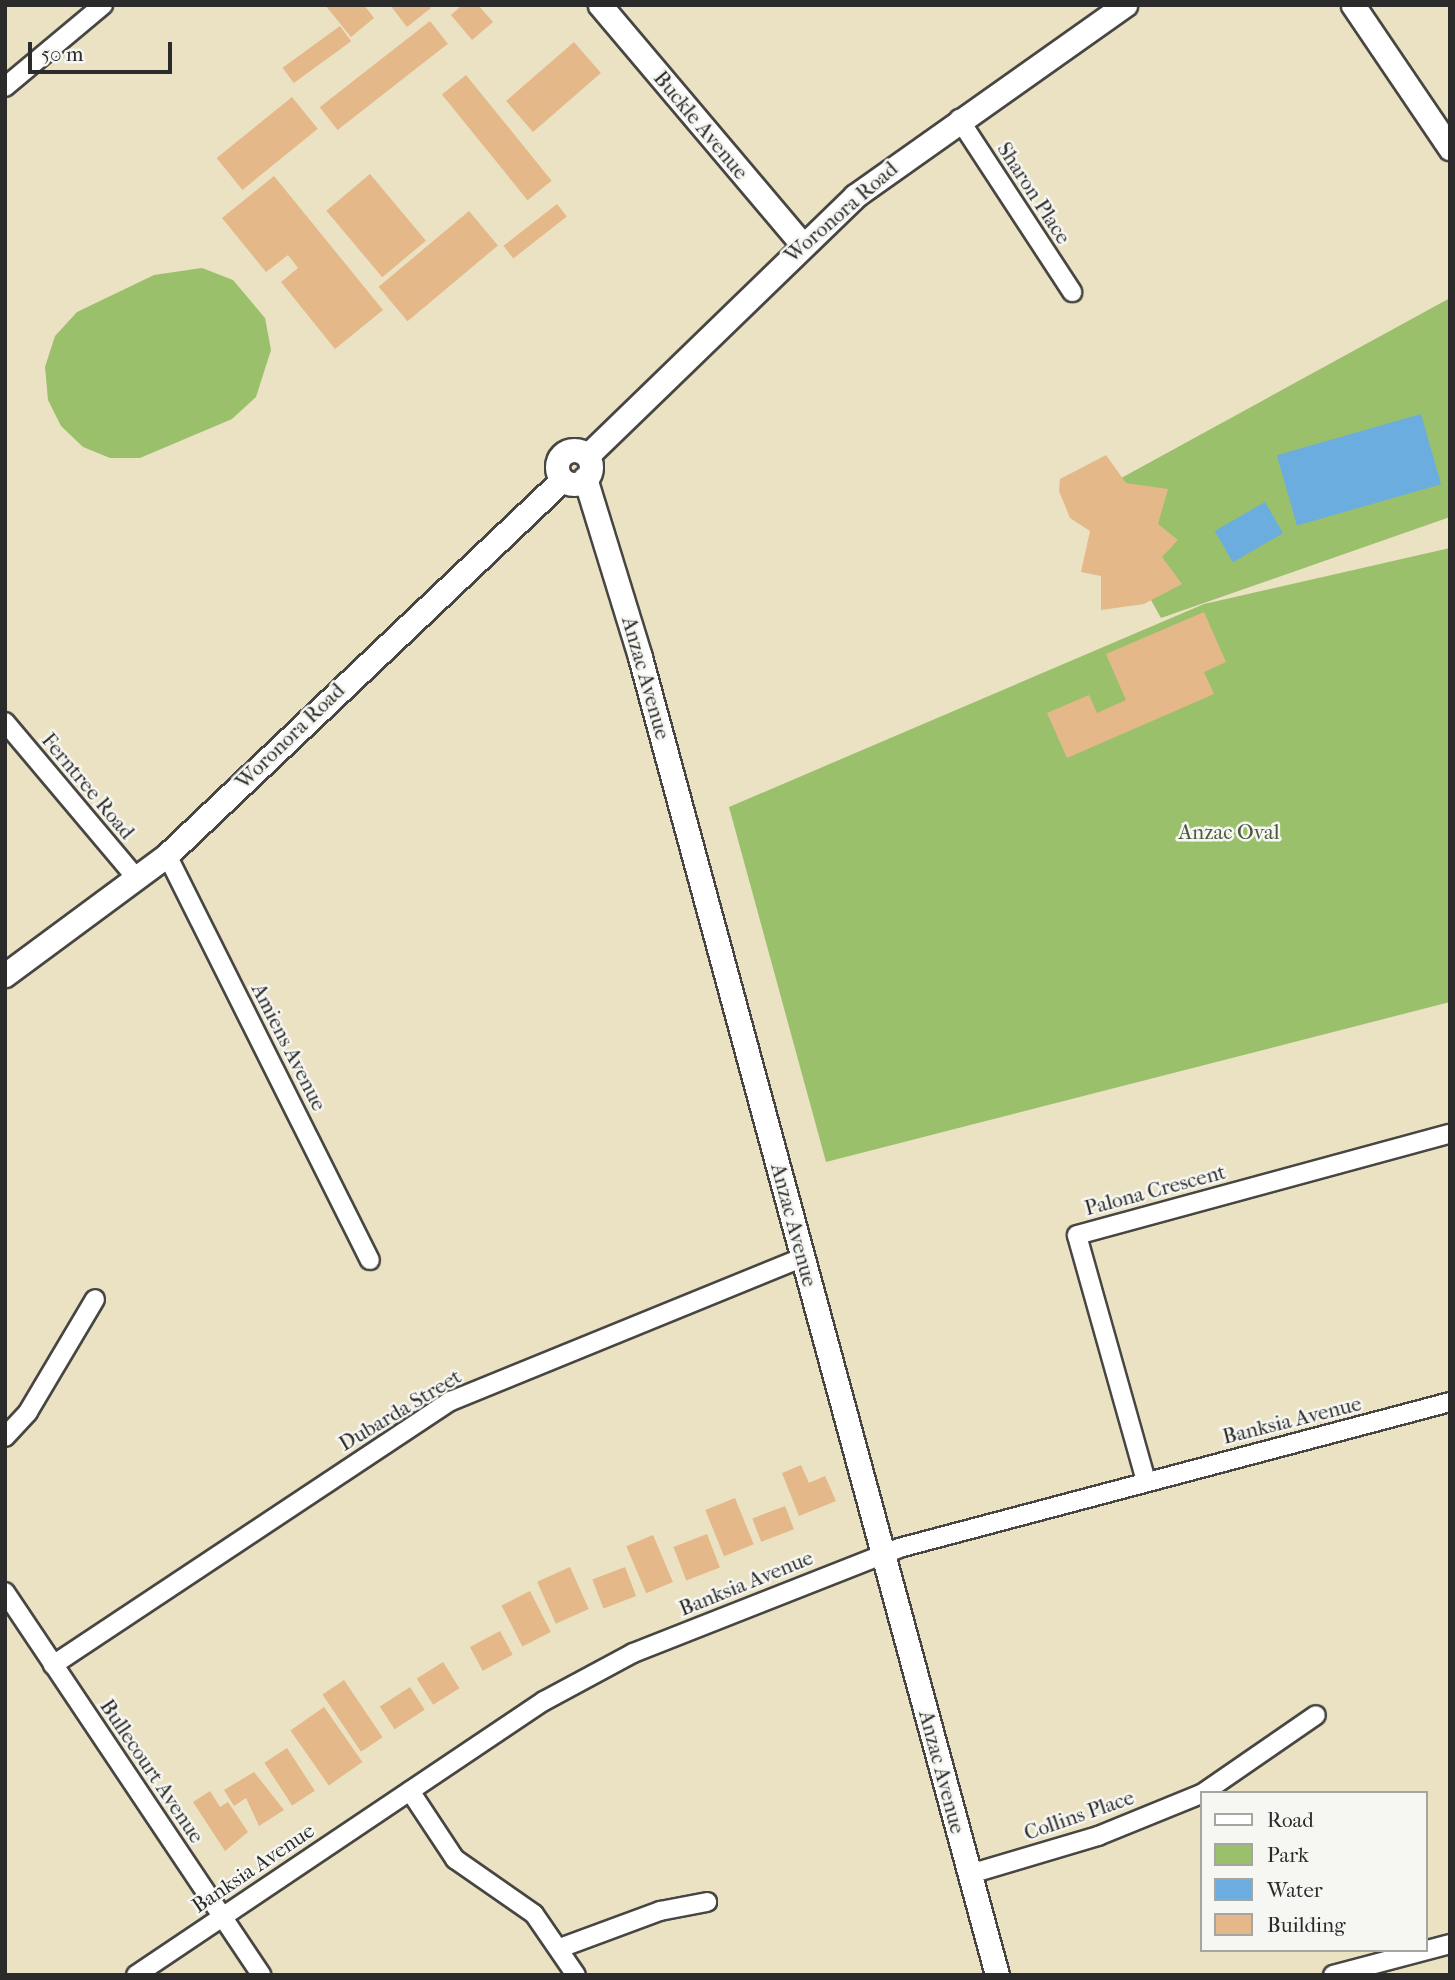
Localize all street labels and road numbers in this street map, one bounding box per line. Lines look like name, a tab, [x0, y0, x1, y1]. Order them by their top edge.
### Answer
street label: Buckle Avenue	[648, 66, 754, 184]
street label: Sharon Place	[992, 137, 1076, 249]
street label: Woronora Road	[779, 156, 903, 268]
street label: Anzac Avenue	[616, 614, 676, 742]
street label: Woronora Road	[230, 678, 350, 794]
street label: Ferntree Road	[36, 728, 140, 844]
street label: Amiens Avenue	[246, 979, 332, 1115]
street label: Palona Crescent	[1082, 1159, 1228, 1221]
street label: Anzac Avenue	[765, 1161, 823, 1289]
street label: Dubarda Street	[334, 1364, 466, 1456]
street label: Banksia Avenue	[1220, 1391, 1364, 1449]
street label: Banksia Avenue	[675, 1545, 817, 1621]
street label: Bullecourt Avenue	[95, 1694, 209, 1848]
street label: Anzac Avenue	[913, 1708, 971, 1836]
street label: Collins Place	[1021, 1784, 1137, 1846]
street label: Banksia Avenue	[187, 1818, 319, 1918]

